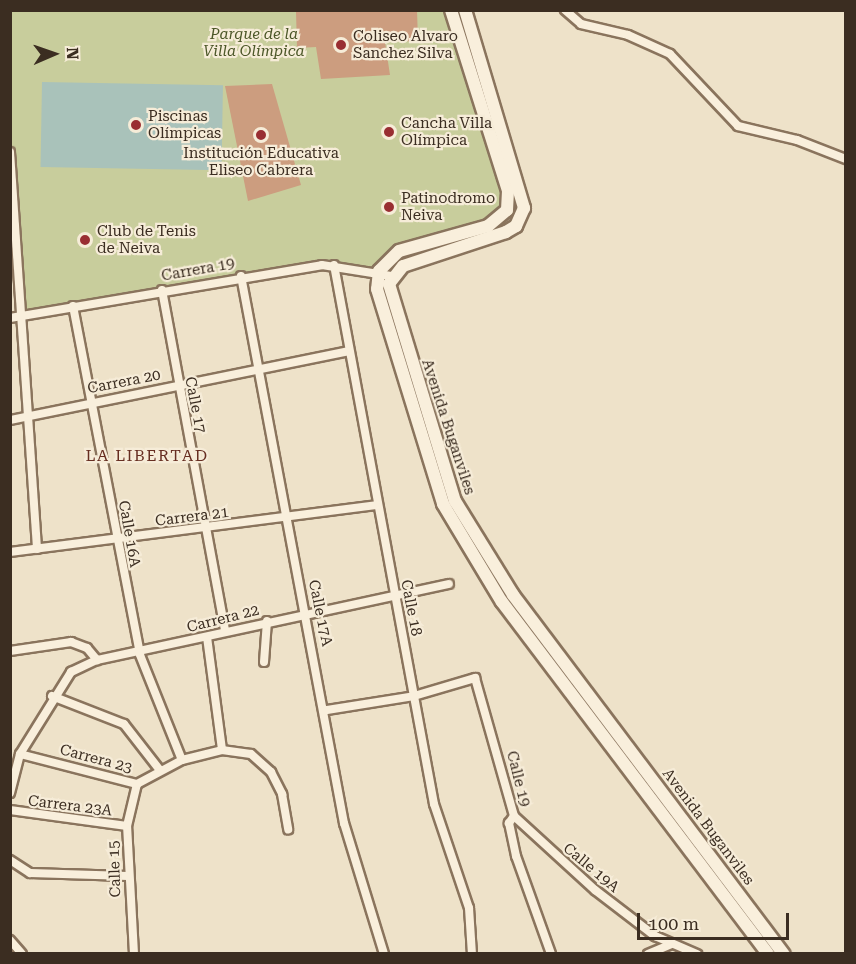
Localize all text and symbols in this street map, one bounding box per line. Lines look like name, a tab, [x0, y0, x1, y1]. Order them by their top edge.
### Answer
north arrow	[24, 24, 84, 84]
park label: Parque de la Villa Olímpica	[203, 25, 305, 60]
place label: Coliseo Alvaro Sanchez Silva	[353, 27, 458, 62]
marker: Coliseo Alvaro Sanchez Silva	[334, 38, 348, 52]
text: N	[63, 47, 82, 60]
place label: Piscinas Olímpicas	[148, 107, 221, 142]
place label: Cancha Villa Olímpica	[401, 114, 492, 149]
marker: Piscinas Olímpicas	[129, 118, 143, 132]
marker: Cancha Villa Olímpica	[382, 125, 396, 139]
marker: Institución Educativa Eliseo Cabrera	[254, 128, 268, 142]
place label: Institución Educativa Eliseo Cabrera	[183, 144, 339, 179]
place label: Patinodromo Neiva	[401, 189, 495, 224]
marker: Patinodromo Neiva	[382, 200, 396, 214]
place label: Club de Tenis de Neiva	[97, 222, 196, 257]
marker: Club de Tenis de Neiva	[78, 233, 92, 247]
street label: Carrera 19	[160, 255, 236, 285]
street label: Avenida Buganviles	[418, 357, 478, 497]
street label: Carrera 20	[86, 366, 162, 398]
street label: Calle 17	[181, 375, 209, 435]
district label: LA LIBERTAD	[85, 446, 209, 466]
street label: Calle 16A	[114, 499, 144, 569]
street label: Carrera 21	[154, 504, 230, 530]
street label: Calle 17A	[304, 578, 336, 648]
street label: Calle 18	[397, 578, 425, 638]
street label: Carrera 22	[185, 601, 261, 637]
street label: Carrera 23	[58, 741, 134, 777]
street label: Calle 19	[502, 749, 534, 809]
street label: Avenida Buganviles	[658, 765, 758, 889]
street label: Carrera 23A	[27, 792, 113, 820]
street label: Calle 19A	[559, 839, 623, 897]
street label: Calle 15	[105, 840, 125, 898]
scale bar	[640, 901, 792, 939]
text: 100 m	[648, 913, 699, 934]

